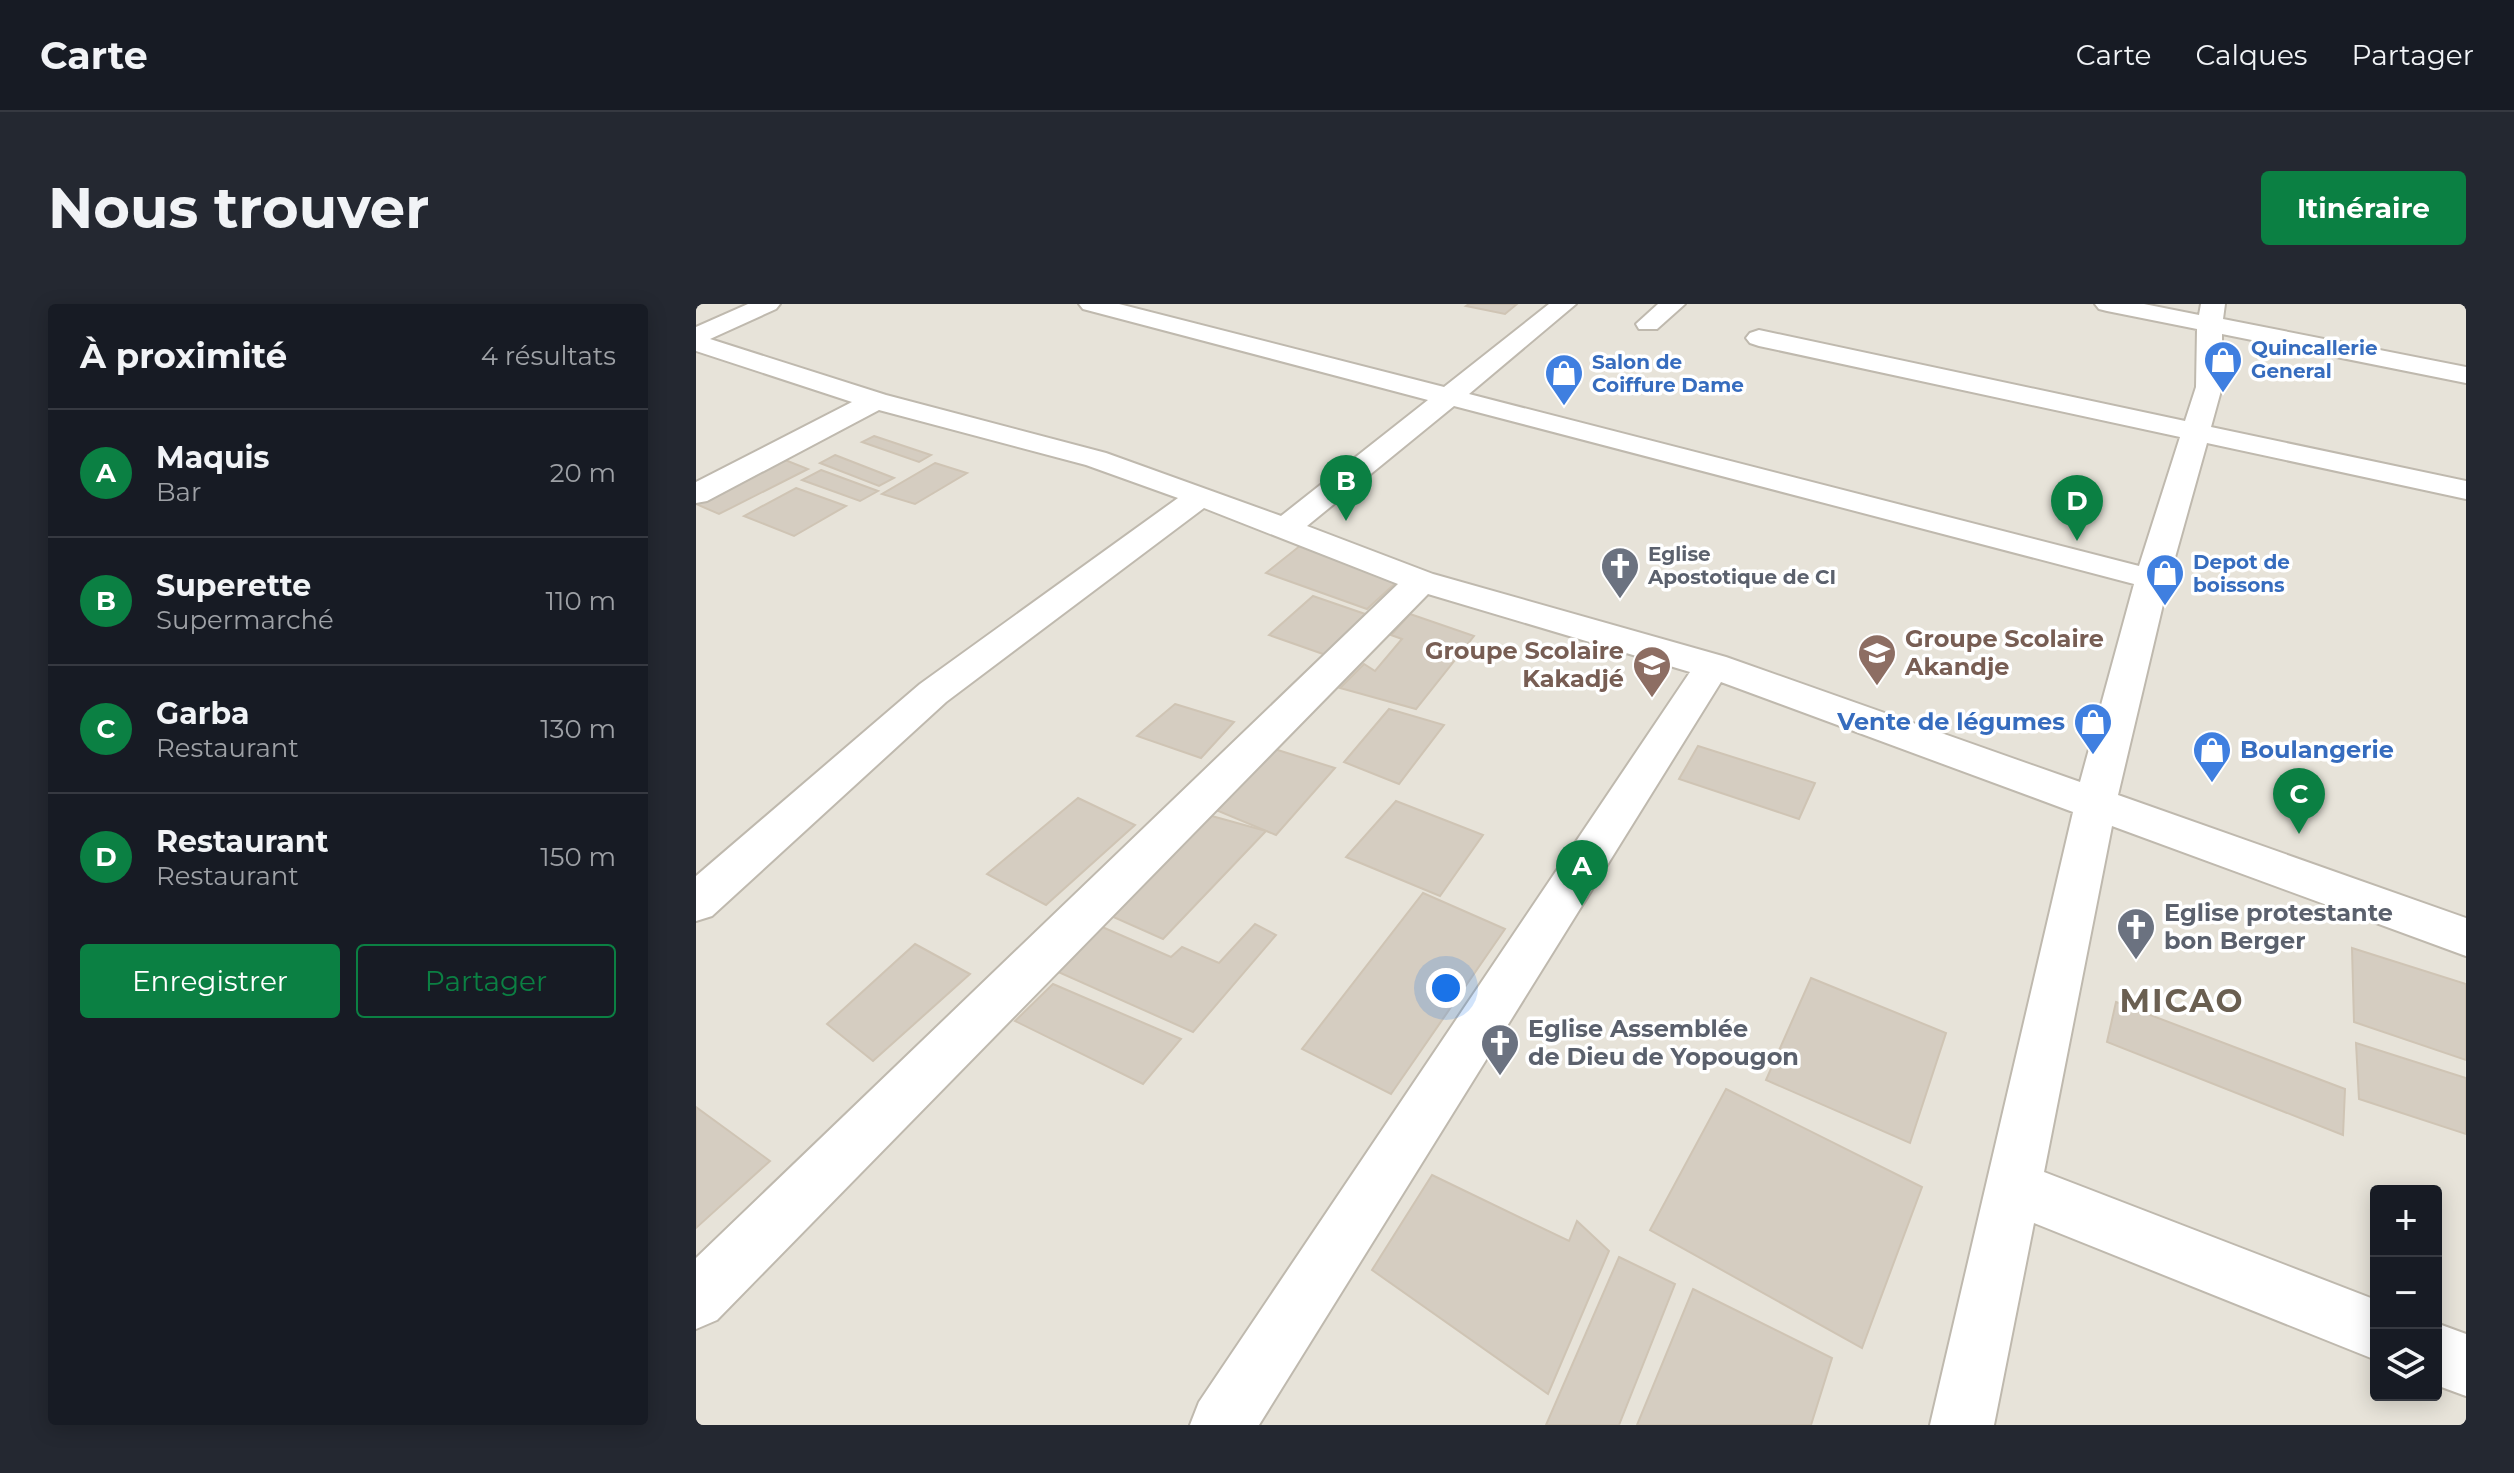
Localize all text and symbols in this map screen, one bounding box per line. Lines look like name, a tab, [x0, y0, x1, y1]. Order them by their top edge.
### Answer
text: Carte	[40, 32, 148, 79]
text: Carte	[2076, 38, 2151, 72]
text: Calques	[2195, 38, 2307, 72]
text: Partager	[2351, 38, 2474, 72]
button: Itinéraire	[2261, 171, 2466, 245]
text: Nous trouver	[48, 174, 429, 242]
text: À proximité	[80, 335, 287, 377]
place label: Quincallerie General	[2251, 336, 2378, 383]
shop icon: Quincallerie General	[2202, 339, 2244, 394]
text: 4 résultats	[481, 340, 616, 372]
place label: Salon de Coiffure Dame	[1592, 350, 1744, 397]
shop icon: Salon de Coiffure Dame	[1543, 352, 1585, 407]
text: Maquis	[156, 439, 270, 476]
pin: B	[1320, 455, 1372, 521]
text: A	[96, 457, 116, 489]
text: 20 m	[550, 457, 616, 489]
pin: D	[2051, 475, 2103, 541]
text: Bar	[156, 476, 201, 508]
place label: Eglise Apostotique de CI	[1647, 542, 1836, 589]
church icon: Eglise Apostotique de CI	[1599, 545, 1641, 600]
place label: Depot de boissons	[2193, 550, 2290, 597]
shop icon: Depot de boissons	[2144, 552, 2186, 607]
text: Superette	[156, 567, 311, 604]
text: B	[96, 585, 116, 617]
text: 110 m	[546, 585, 616, 617]
text: Supermarché	[156, 604, 334, 636]
place label: Groupe Scolaire Akandje	[1904, 624, 2104, 681]
school or university icon: Groupe Scolaire Akandje	[1856, 632, 1898, 687]
place label: Groupe Scolaire Kakadjé	[1425, 636, 1624, 693]
school or university icon: Groupe Scolaire Kakadjé	[1631, 644, 1673, 699]
text: Garba	[156, 695, 249, 732]
shop icon: Vente de légumes	[2072, 701, 2114, 756]
place label: Vente de légumes	[1836, 707, 2065, 736]
text: C	[97, 713, 115, 745]
text: 130 m	[540, 713, 616, 745]
shop icon: Boulangerie	[2191, 729, 2233, 784]
text: Restaurant	[156, 732, 299, 764]
place label: Boulangerie	[2240, 735, 2394, 764]
pin: C	[2273, 768, 2325, 834]
text: Restaurant	[156, 823, 329, 860]
pin: A	[1556, 840, 1608, 906]
text: D	[95, 841, 117, 873]
text: 150 m	[540, 841, 616, 873]
text: Restaurant	[156, 860, 299, 892]
place label: Eglise protestante bon Berger	[2164, 898, 2393, 955]
church icon: Eglise protestante bon Berger	[2115, 906, 2157, 961]
button: Enregistrer	[80, 944, 340, 1018]
button: Partager	[356, 944, 616, 1018]
your location	[1426, 968, 1466, 1008]
district label: MICAO	[2120, 981, 2245, 1020]
place label: Eglise Assemblée de Dieu de Yopougon	[1528, 1014, 1799, 1071]
church icon: Eglise Assemblée de Dieu de Yopougon	[1479, 1022, 1521, 1077]
map controls	[2370, 1185, 2442, 1401]
button: +	[2370, 1185, 2442, 1257]
button: −	[2370, 1257, 2442, 1329]
button: layers	[2370, 1329, 2442, 1401]

